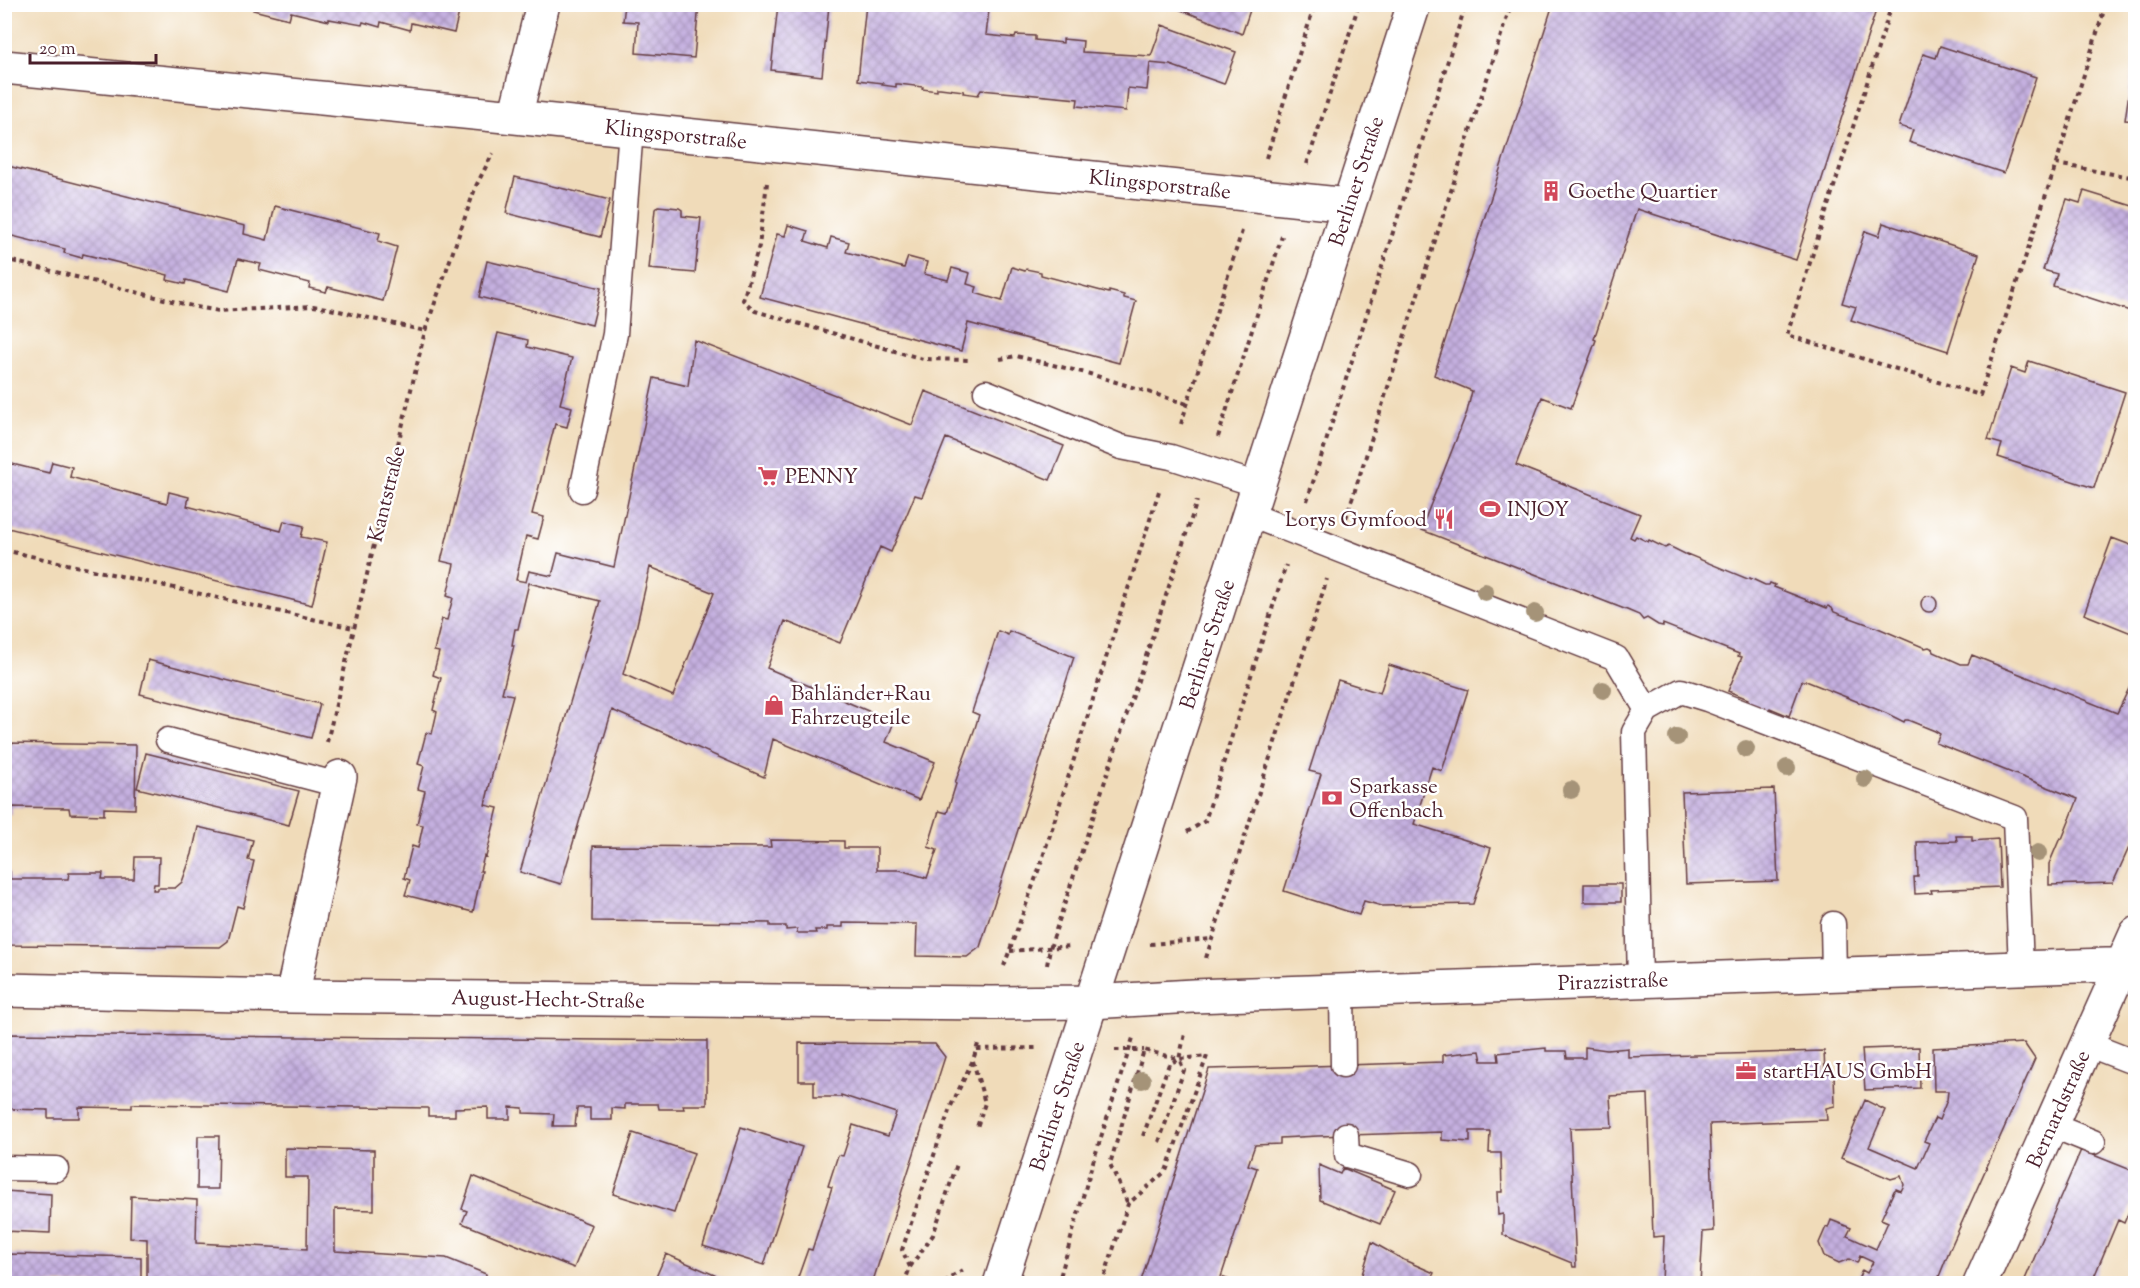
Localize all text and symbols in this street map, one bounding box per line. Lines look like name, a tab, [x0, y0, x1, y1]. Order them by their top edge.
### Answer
scale bar	[30, 27, 156, 65]
text: 20 m	[39, 37, 76, 63]
street label: Berliner Straße	[1323, 113, 1393, 250]
street label: Klingsporstraße	[603, 114, 748, 158]
street label: Klingsporstraße	[1087, 164, 1232, 208]
place label: Goethe Quartier	[1568, 178, 1718, 208]
building icon: Goethe Quartier	[1539, 179, 1563, 203]
street label: Kantstraße	[362, 443, 414, 546]
place label: PENNY	[785, 463, 858, 493]
supermarket icon: PENNY	[756, 464, 780, 488]
place label: INJOY	[1507, 496, 1569, 526]
sports icon: INJOY	[1478, 497, 1502, 521]
place label: Lorys Gymfood	[1285, 506, 1427, 536]
restaurant icon: Lorys Gymfood	[1432, 507, 1456, 531]
street label: Berliner Straße	[1174, 576, 1244, 713]
place label: Bahländer+Rau Fahrzeugteile	[791, 680, 931, 734]
shop icon: Bahländer+Rau Fahrzeugteile	[762, 693, 786, 717]
place label: Sparkasse Offenbach	[1349, 773, 1444, 827]
bank icon: Sparkasse Offenbach	[1320, 786, 1344, 810]
street label: Pirazzistraße	[1557, 966, 1669, 1000]
street label: August-Hecht-Straße	[451, 984, 645, 1018]
street label: Berliner Straße	[1024, 1038, 1094, 1175]
street label: Bernardstraße	[2020, 1046, 2099, 1174]
place label: startHAUS GmbH	[1763, 1058, 1932, 1088]
office icon: startHAUS GmbH	[1734, 1059, 1758, 1083]

